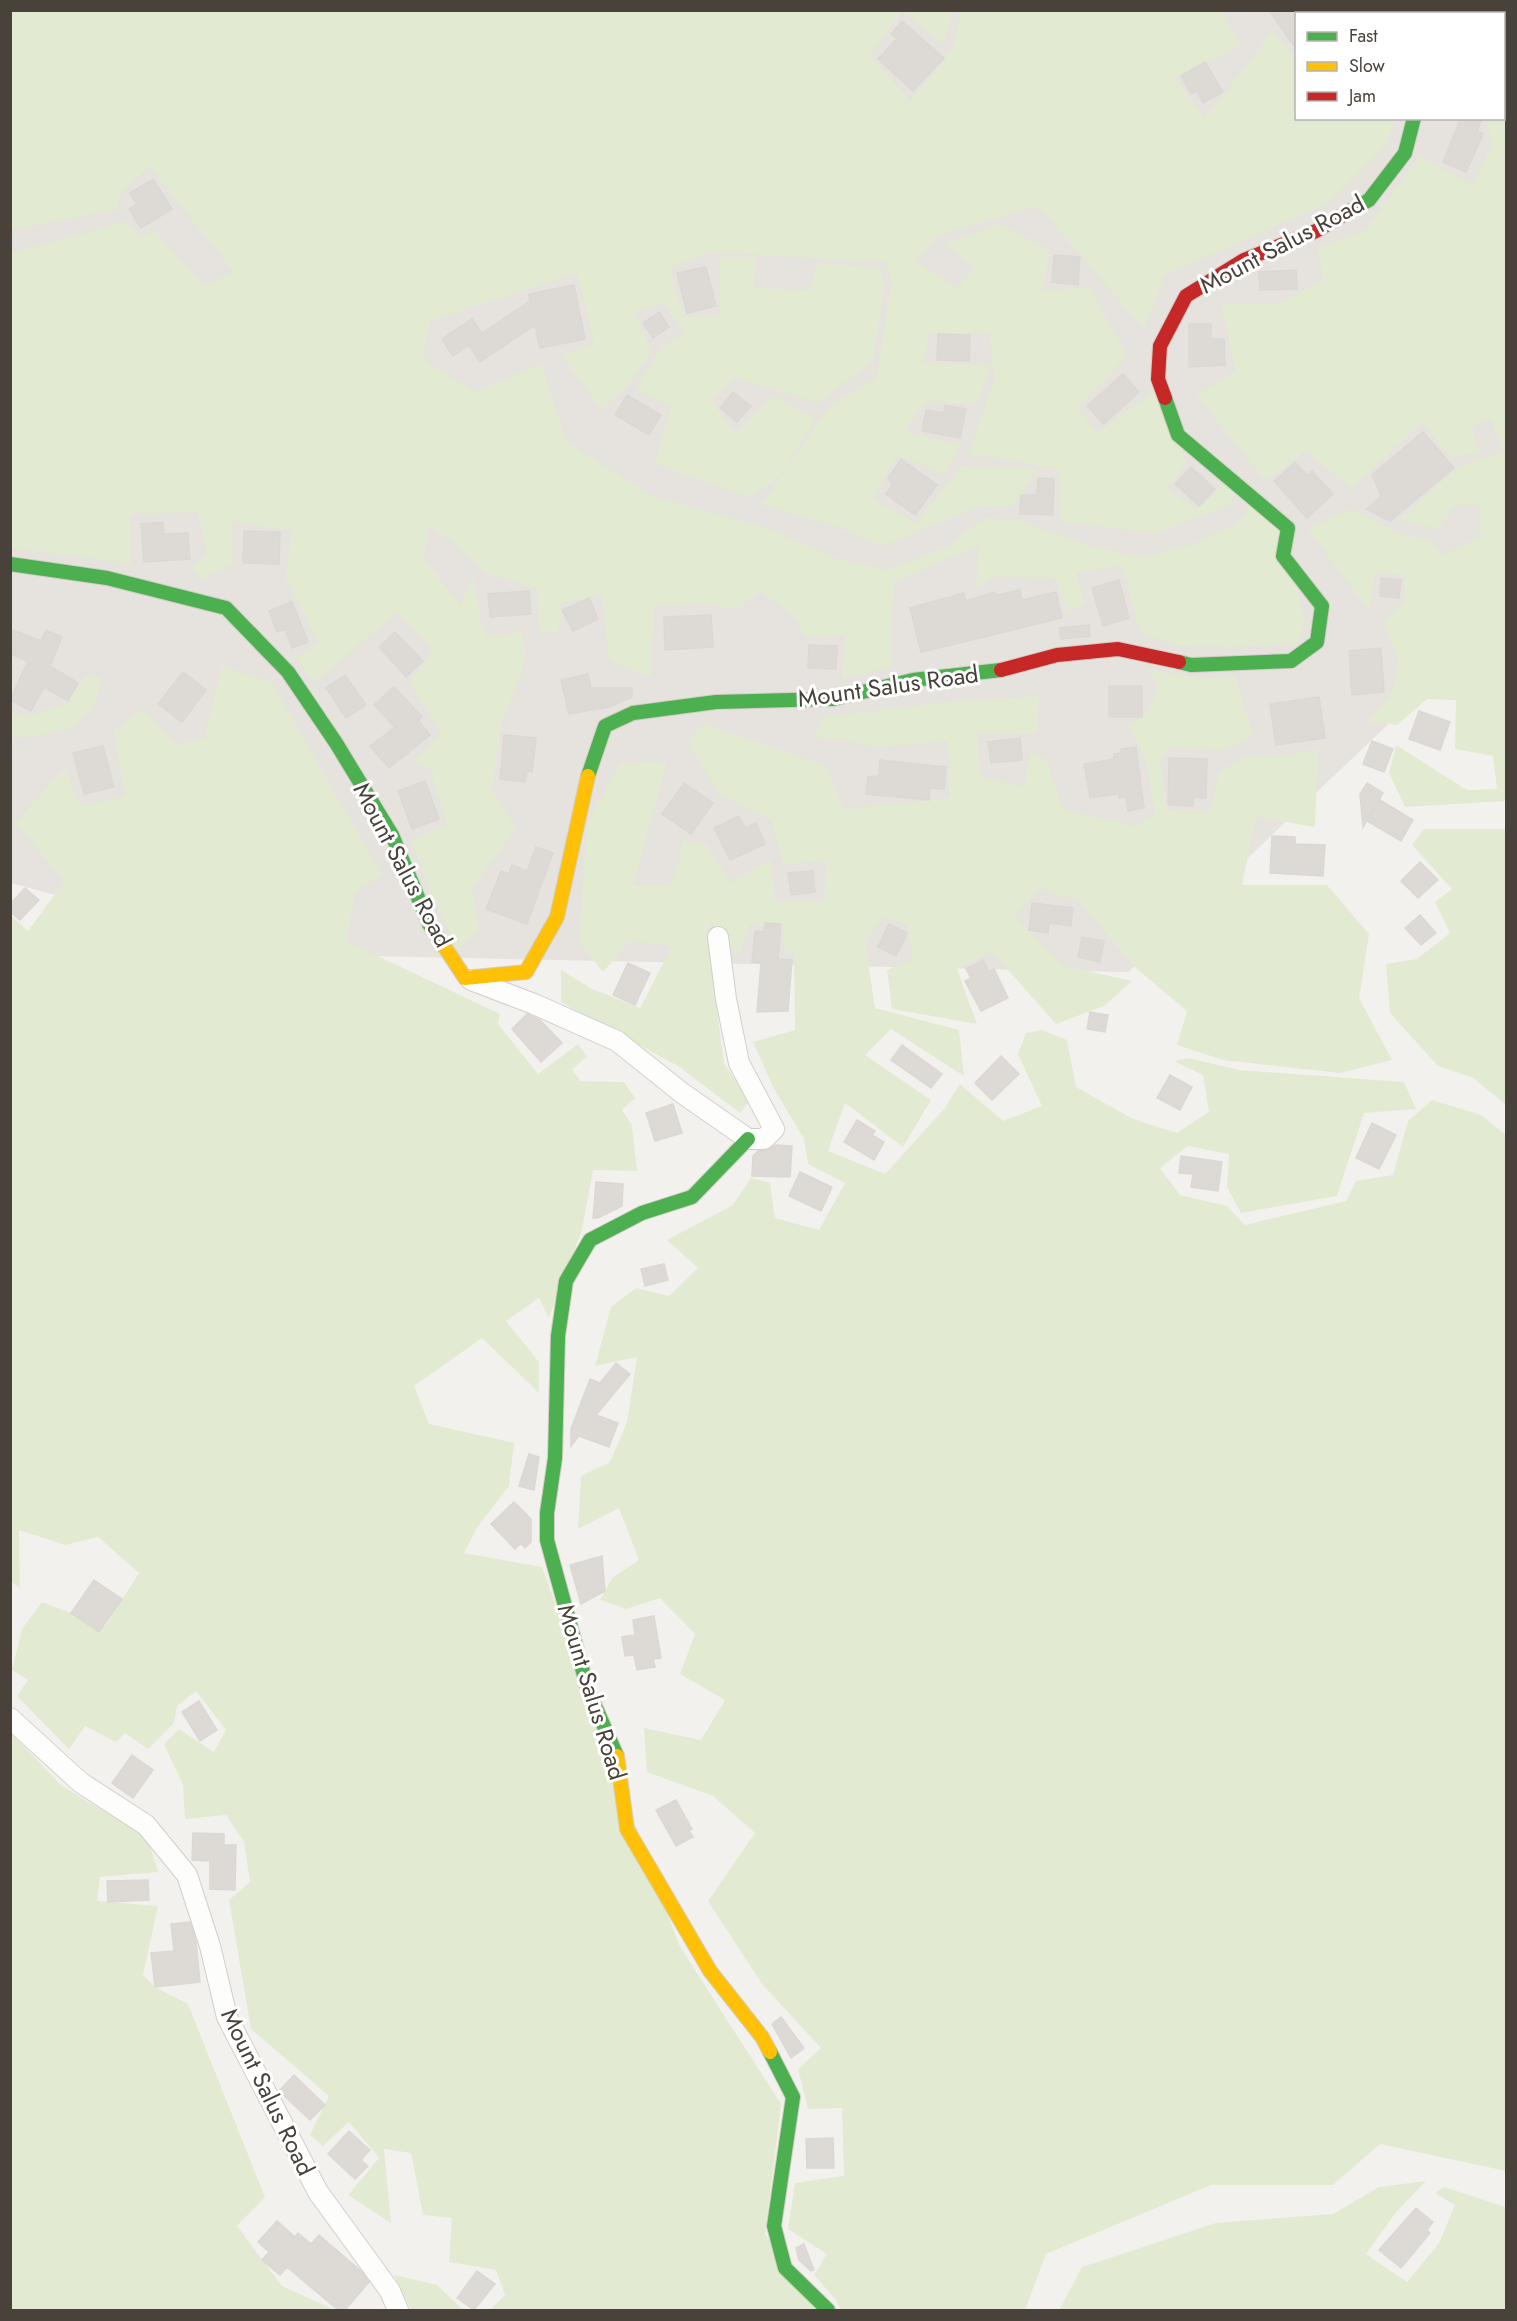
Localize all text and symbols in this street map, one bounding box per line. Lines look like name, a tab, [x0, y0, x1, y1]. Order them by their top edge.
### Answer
legend	[1295, 12, 1505, 120]
text: Fast	[1349, 23, 1378, 49]
text: Slow	[1349, 53, 1386, 79]
text: Jam	[1347, 83, 1376, 109]
street label: Mount Salus Road	[1193, 186, 1371, 302]
street label: Mount Salus Road	[795, 656, 981, 716]
street label: Mount Salus Road	[345, 776, 461, 954]
street label: Mount Salus Road	[549, 1600, 635, 1784]
street label: Mount Salus Road	[212, 2002, 324, 2182]

